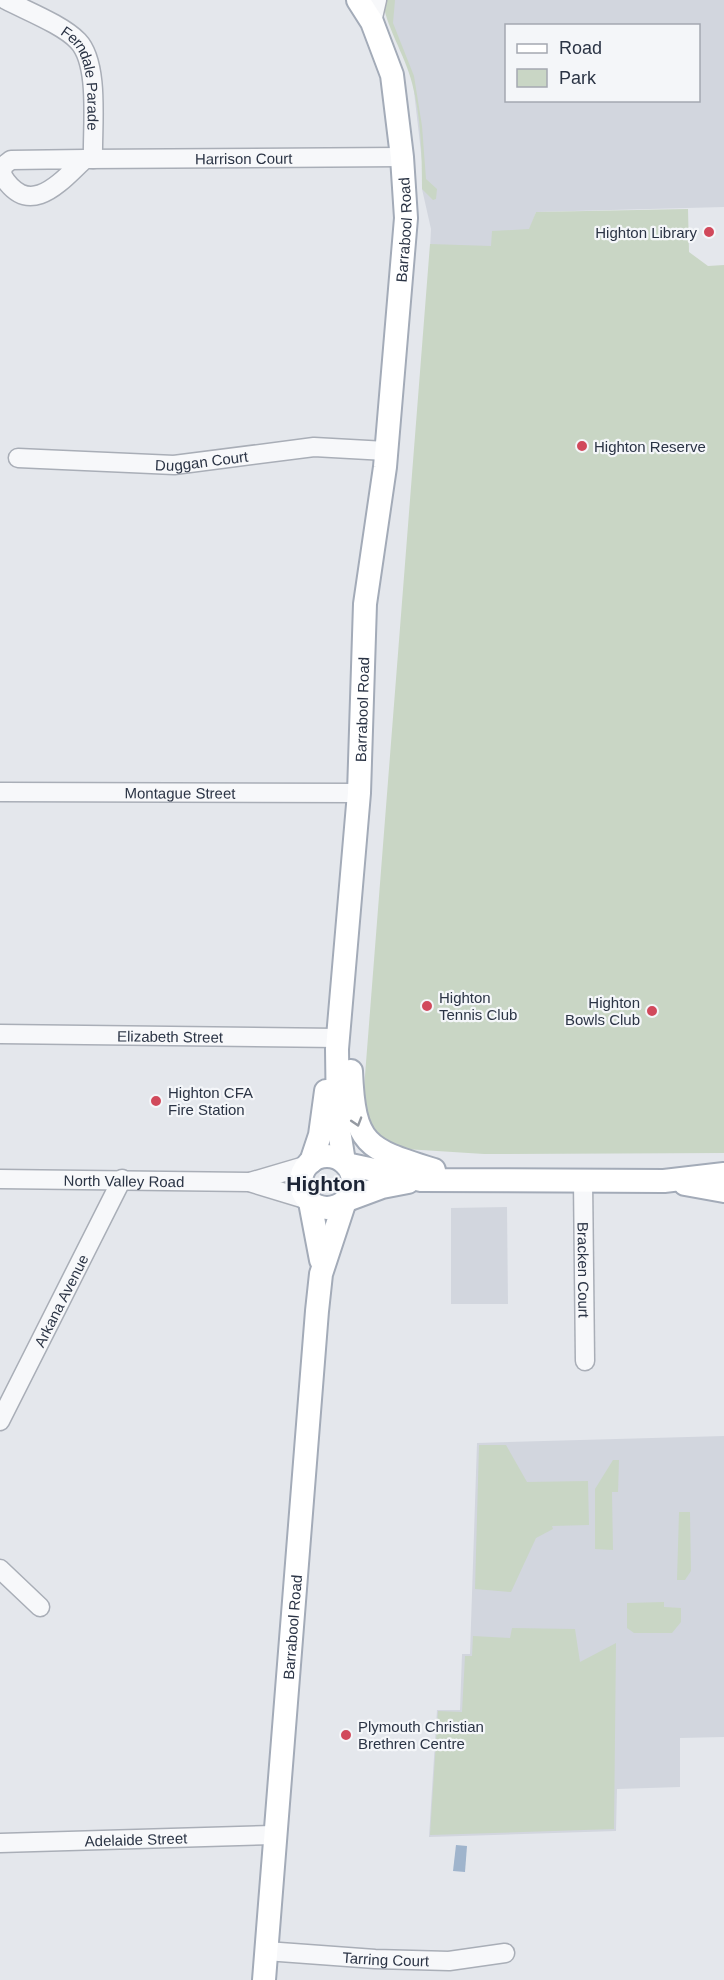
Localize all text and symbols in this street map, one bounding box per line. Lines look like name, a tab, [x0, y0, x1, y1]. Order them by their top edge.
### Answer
street label: Ferndale Parade	[58, 22, 102, 131]
legend	[505, 24, 700, 102]
text: Road	[559, 38, 602, 58]
text: Park	[559, 68, 597, 88]
street label: Harrison Court	[195, 149, 293, 167]
street label: Barrabool Road	[392, 177, 415, 283]
place label: Highton Library	[595, 224, 698, 241]
marker: Highton Library	[702, 225, 716, 239]
place label: Highton Reserve	[594, 438, 706, 455]
marker: Highton Reserve	[575, 439, 589, 453]
street label: Duggan Court	[155, 447, 250, 474]
street label: Barrabool Road	[351, 657, 372, 762]
street label: Montague Street	[124, 784, 236, 801]
place label: Highton Tennis Club	[439, 989, 517, 1023]
place label: Highton Bowls Club	[565, 994, 640, 1028]
marker: Highton Tennis Club	[420, 999, 434, 1013]
marker: Highton Bowls Club	[645, 1004, 659, 1018]
street label: Elizabeth Street	[117, 1027, 224, 1045]
place label: Highton CFA Fire Station	[168, 1084, 253, 1118]
marker: Highton CFA Fire Station	[149, 1094, 163, 1108]
one-way arrow	[350, 1116, 362, 1127]
street label: North Valley Road	[64, 1171, 184, 1190]
district label: Highton	[286, 1172, 366, 1195]
street label: Bracken Court	[575, 1222, 593, 1319]
street label: Arkana Avenue	[30, 1251, 91, 1350]
street label: Barrabool Road	[279, 1574, 305, 1680]
place label: Plymouth Christian Brethren Centre	[358, 1718, 484, 1752]
marker: Plymouth Christian Brethren Centre	[339, 1728, 353, 1742]
street label: Adelaide Street	[84, 1829, 188, 1849]
street label: Tarring Court	[342, 1948, 430, 1969]

